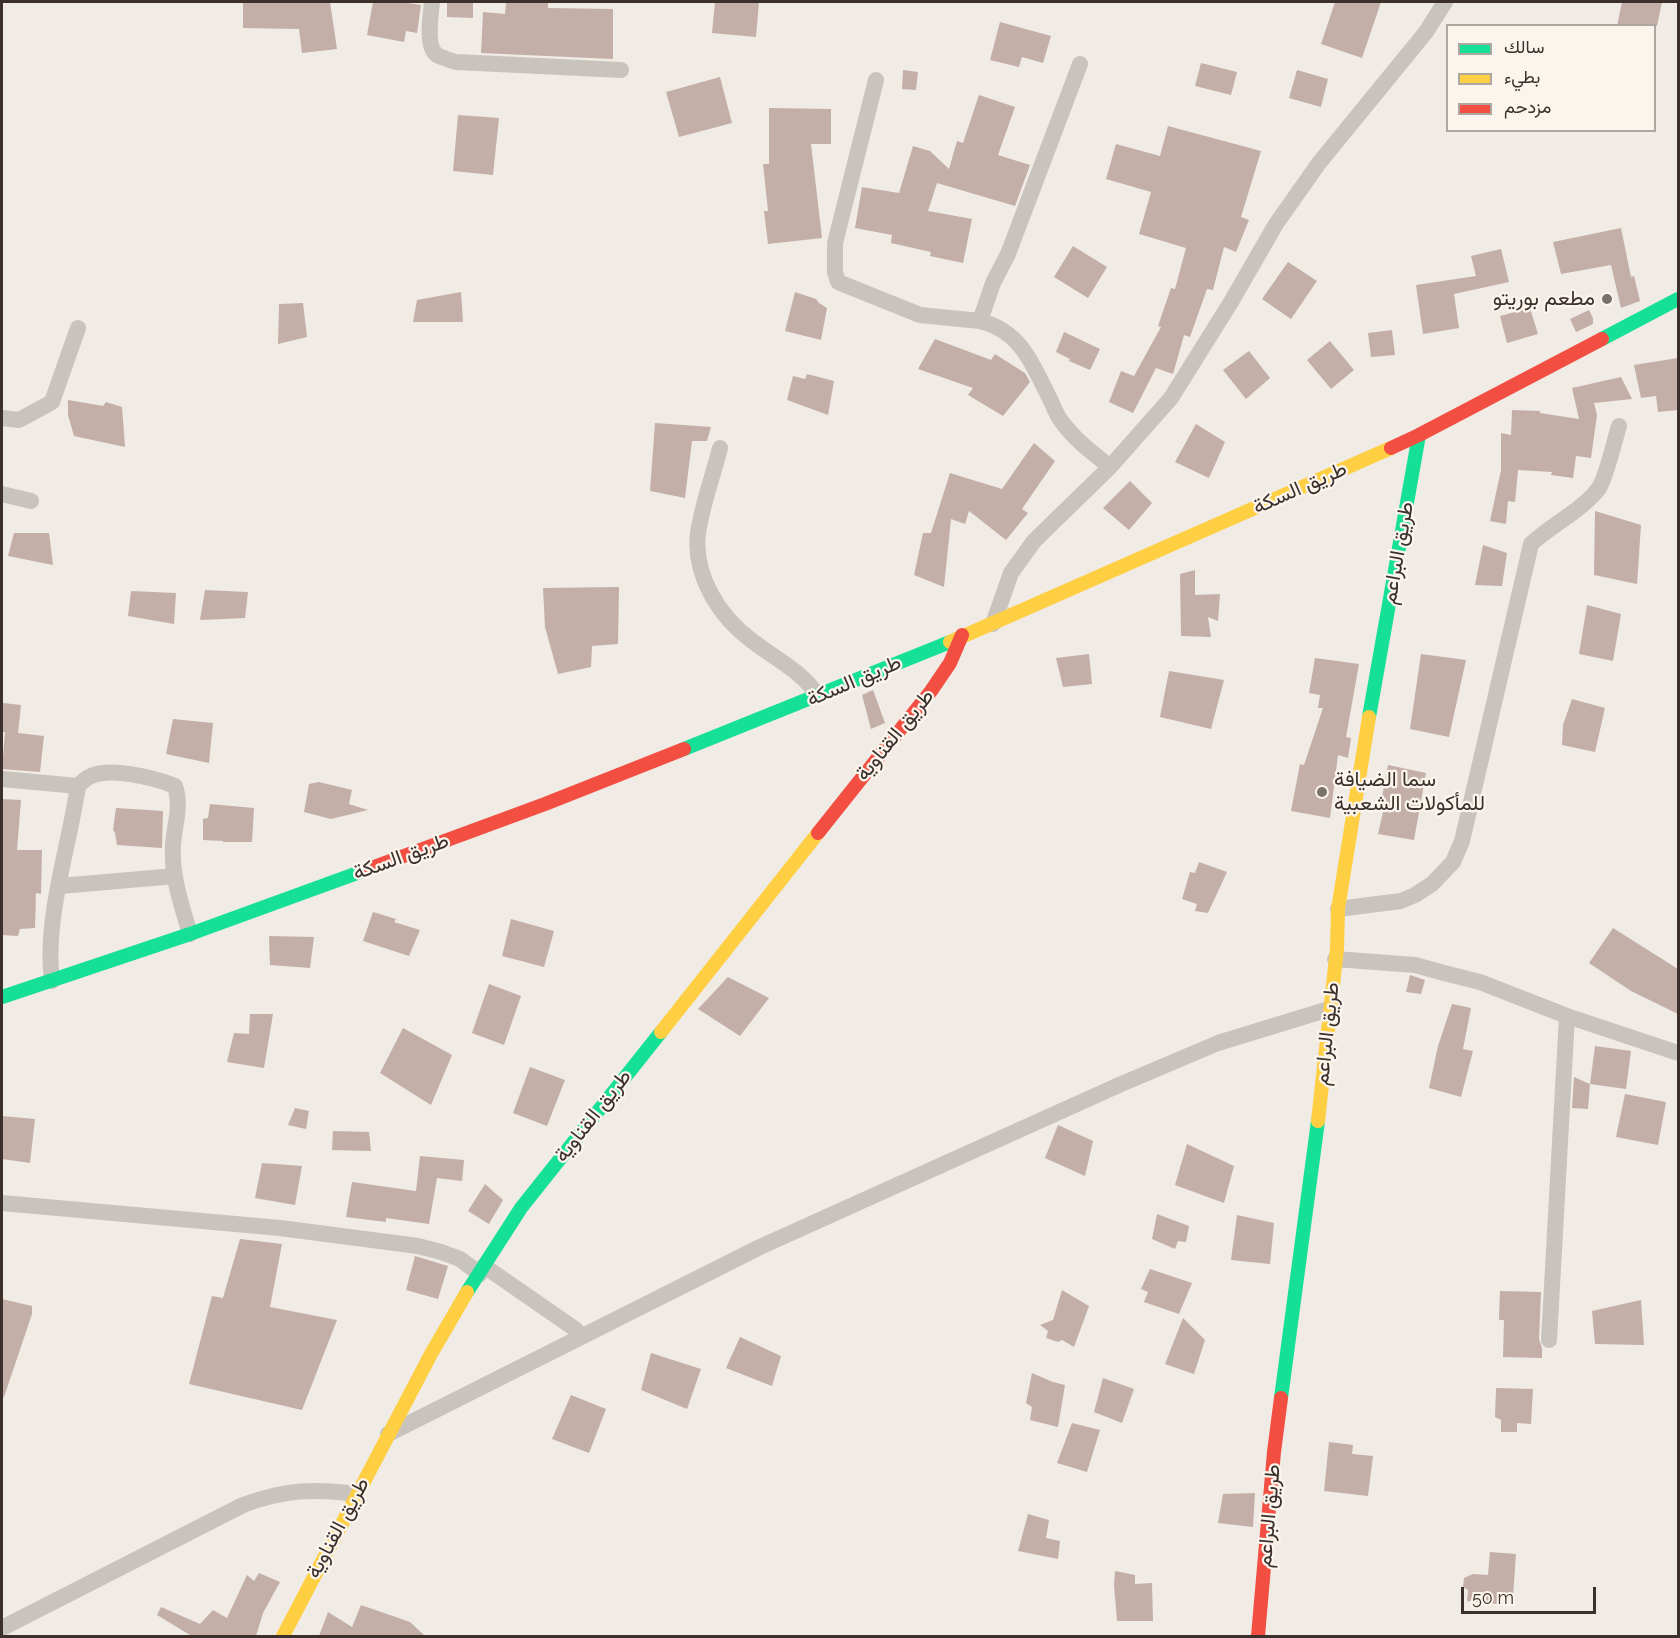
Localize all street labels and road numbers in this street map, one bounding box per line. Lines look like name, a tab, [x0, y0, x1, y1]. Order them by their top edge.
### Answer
street label: طريق السكة	[1249, 456, 1351, 520]
street label: طريق البراعم	[1377, 500, 1419, 606]
street label: طريق السكة	[803, 650, 905, 712]
street label: طريق القناوية	[850, 684, 940, 786]
street label: طريق السكة	[350, 828, 452, 886]
street label: طريق البراعم	[1309, 981, 1345, 1087]
street label: طريق القناوية	[549, 1065, 637, 1167]
street label: طريق البراعم	[1252, 1463, 1286, 1569]
street label: طريق القناوية	[301, 1473, 375, 1583]

